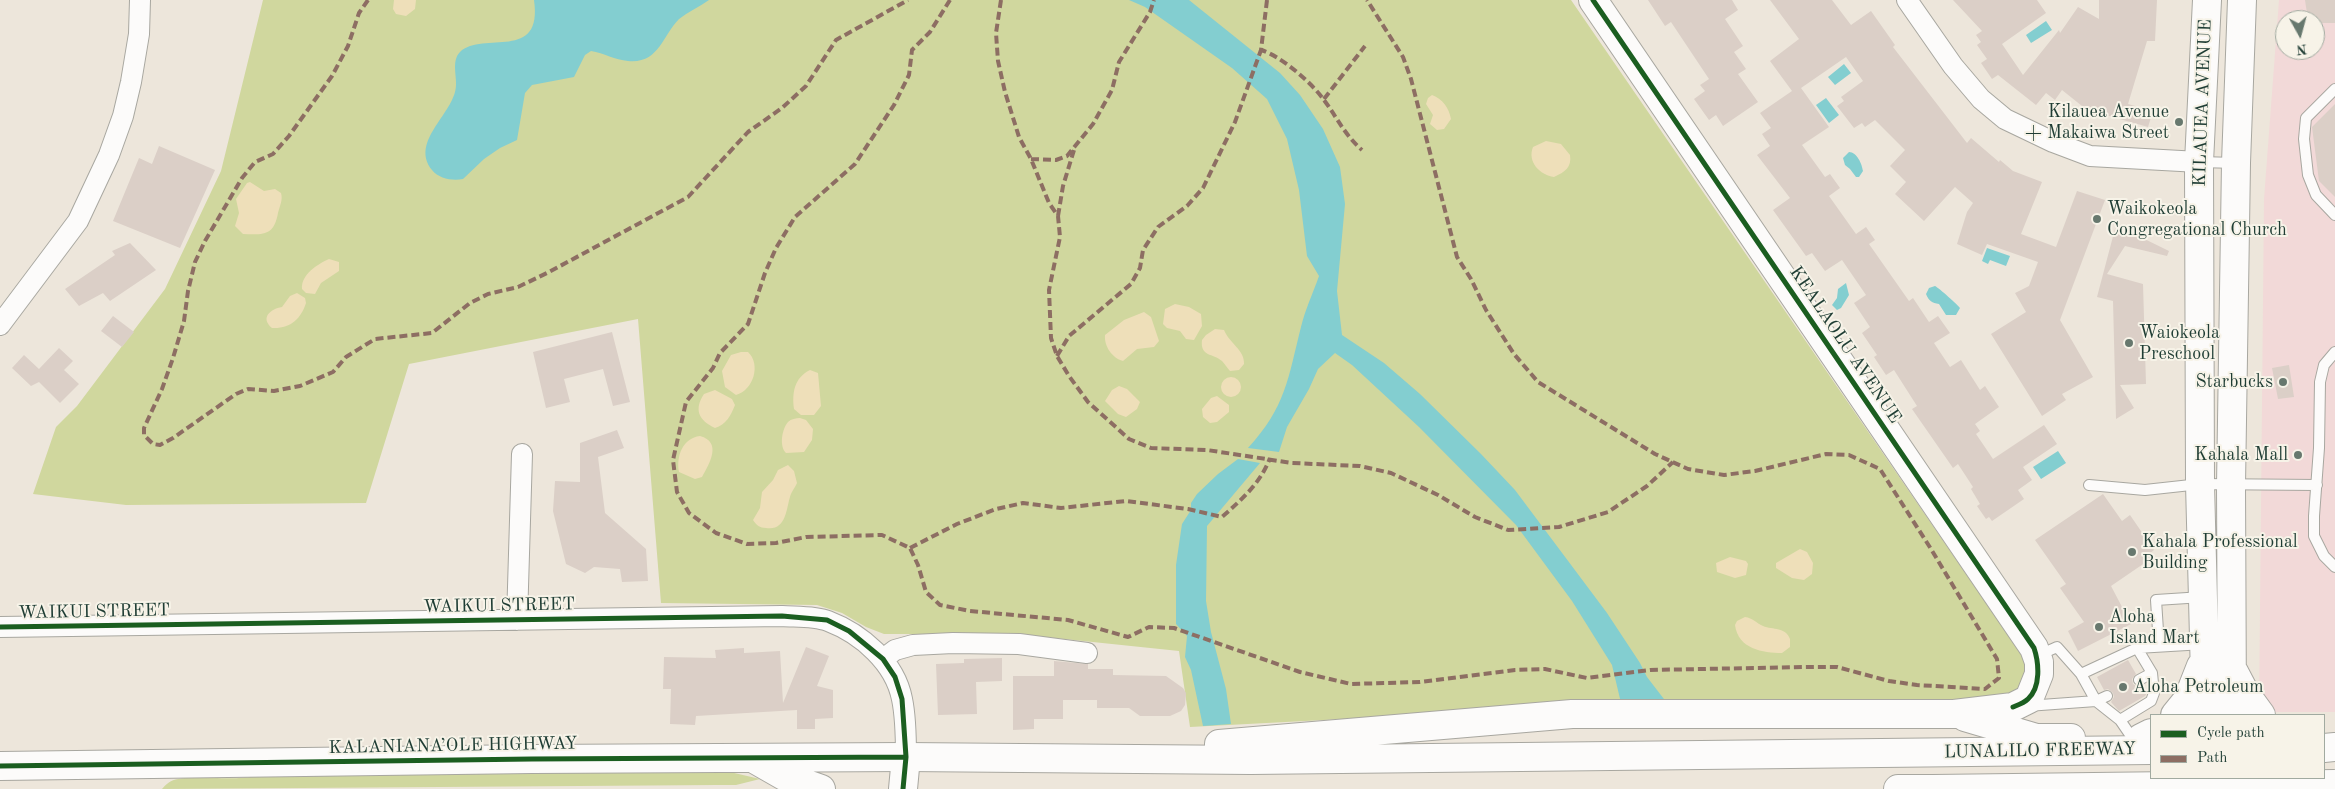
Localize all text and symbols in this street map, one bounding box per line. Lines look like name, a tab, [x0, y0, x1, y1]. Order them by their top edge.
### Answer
north arrow	[2275, 10, 2325, 60]
street label: KILAUEA AVENUE	[2189, 19, 2217, 187]
text: N	[2296, 41, 2308, 56]
place label: Kilauea Avenue + Makaiwa Street	[2025, 101, 2169, 144]
marker: Kilauea Avenue + Makaiwa Street	[2173, 116, 2185, 128]
place label: Waikokeola Congregational Church	[2107, 198, 2287, 240]
marker: Waikokeola Congregational Church	[2091, 213, 2103, 225]
street label: KEALAOLU AVENUE	[1784, 262, 1906, 428]
place label: Waiokeola Preschool	[2139, 322, 2220, 364]
marker: Waiokeola Preschool	[2123, 337, 2135, 349]
place label: Starbucks	[2195, 371, 2273, 393]
marker: Starbucks	[2277, 376, 2289, 388]
place label: Kahala Mall	[2194, 444, 2288, 466]
marker: Kahala Mall	[2292, 449, 2304, 461]
place label: Kahala Professional Building	[2142, 531, 2298, 574]
marker: Kahala Professional Building	[2126, 546, 2138, 558]
street label: WAIKUI STREET	[423, 594, 575, 618]
street label: WAIKUI STREET	[18, 600, 170, 624]
place label: Aloha Island Mart	[2109, 606, 2199, 649]
marker: Aloha Island Mart	[2093, 621, 2105, 633]
place label: Aloha Petroleum	[2133, 676, 2263, 698]
marker: Aloha Petroleum	[2117, 681, 2129, 693]
legend	[2150, 714, 2325, 779]
text: Cycle path	[2197, 726, 2265, 741]
street label: KALANIANA’OLE HIGHWAY	[328, 733, 578, 759]
street label: LUNALILO FREEWAY	[1944, 739, 2136, 763]
text: Path	[2197, 751, 2227, 766]

